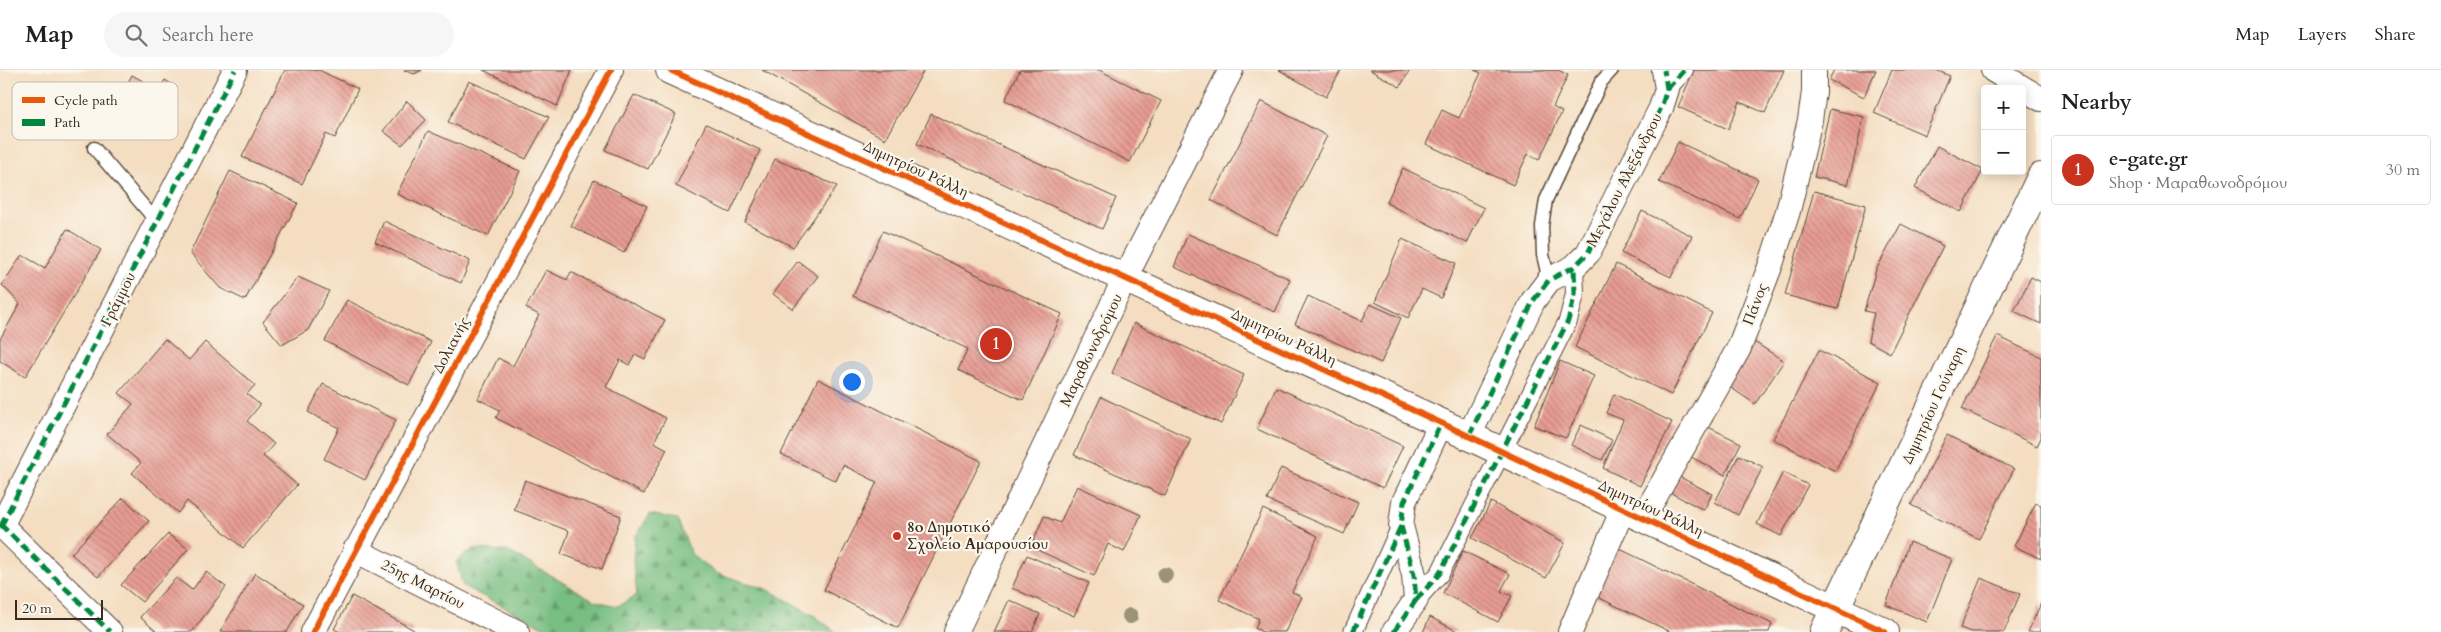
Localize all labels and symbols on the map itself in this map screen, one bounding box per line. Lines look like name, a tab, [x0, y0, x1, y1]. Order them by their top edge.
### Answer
legend	[12, 82, 178, 140]
text: Cycle path	[54, 91, 118, 110]
street label: Μεγάλου Αλεξάνδρου	[1581, 109, 1667, 251]
text: Path	[54, 113, 81, 132]
street label: Δημητρίου Ράλλη	[860, 136, 972, 202]
street label: Γράμμου	[96, 268, 140, 329]
street label: Πάνος	[1738, 280, 1772, 328]
street label: Μαραθωνοδρόμου	[1055, 290, 1127, 410]
street label: Δημητρίου Ράλλη	[1228, 304, 1340, 370]
street label: Δολιανής	[428, 313, 474, 377]
pin: 1	[980, 325, 1012, 363]
street label: Δημητρίου Γούναρη	[1897, 343, 1969, 467]
your location	[839, 369, 865, 395]
street label: Δημητρίου Ράλλη	[1595, 475, 1707, 541]
place label: 8ο Δημοτικό Σχολείο Αμαρουσίου	[907, 517, 1049, 554]
marker: 8ο Δημοτικό Σχολείο Αμαρουσίου	[891, 530, 903, 542]
street label: 25ης Μαρτίου	[378, 554, 468, 614]
scale bar	[15, 597, 102, 620]

